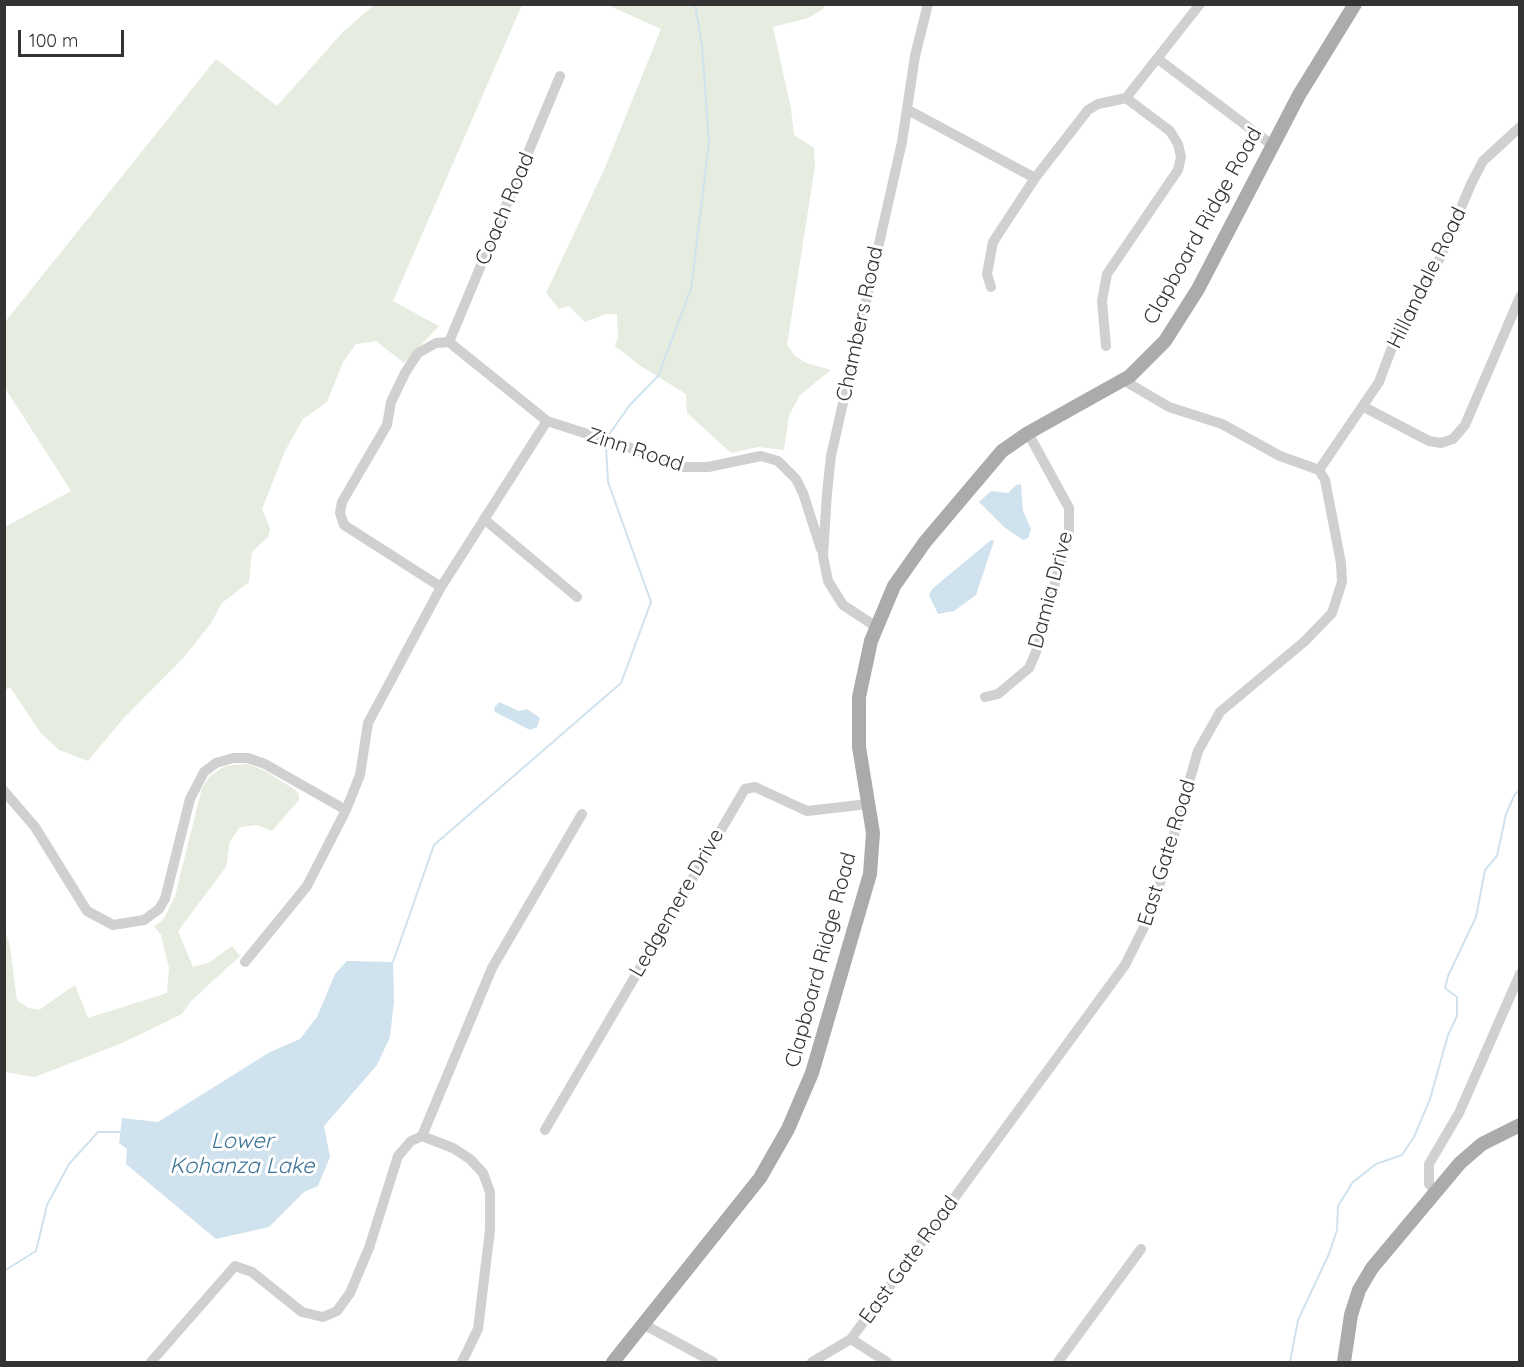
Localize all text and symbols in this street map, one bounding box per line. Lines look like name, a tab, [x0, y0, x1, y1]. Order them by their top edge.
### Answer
scale bar	[21, 18, 128, 56]
text: 100 m	[29, 29, 78, 52]
street label: Clapboard Ridge Road	[1138, 123, 1268, 329]
street label: Coach Road	[470, 149, 540, 269]
street label: Hillandale Road	[1382, 203, 1472, 353]
street label: Chambers Road	[831, 244, 889, 404]
street label: Zinn Road	[583, 423, 687, 477]
street label: Damia Drive	[1023, 529, 1079, 651]
street label: East Gate Road	[1133, 777, 1201, 929]
street label: Ledgemere Drive	[624, 824, 730, 982]
street label: Clapboard Ridge Road	[780, 850, 862, 1070]
water label: Lower Kohanza Lake	[170, 1128, 314, 1180]
street label: East Gate Road	[854, 1191, 964, 1329]

